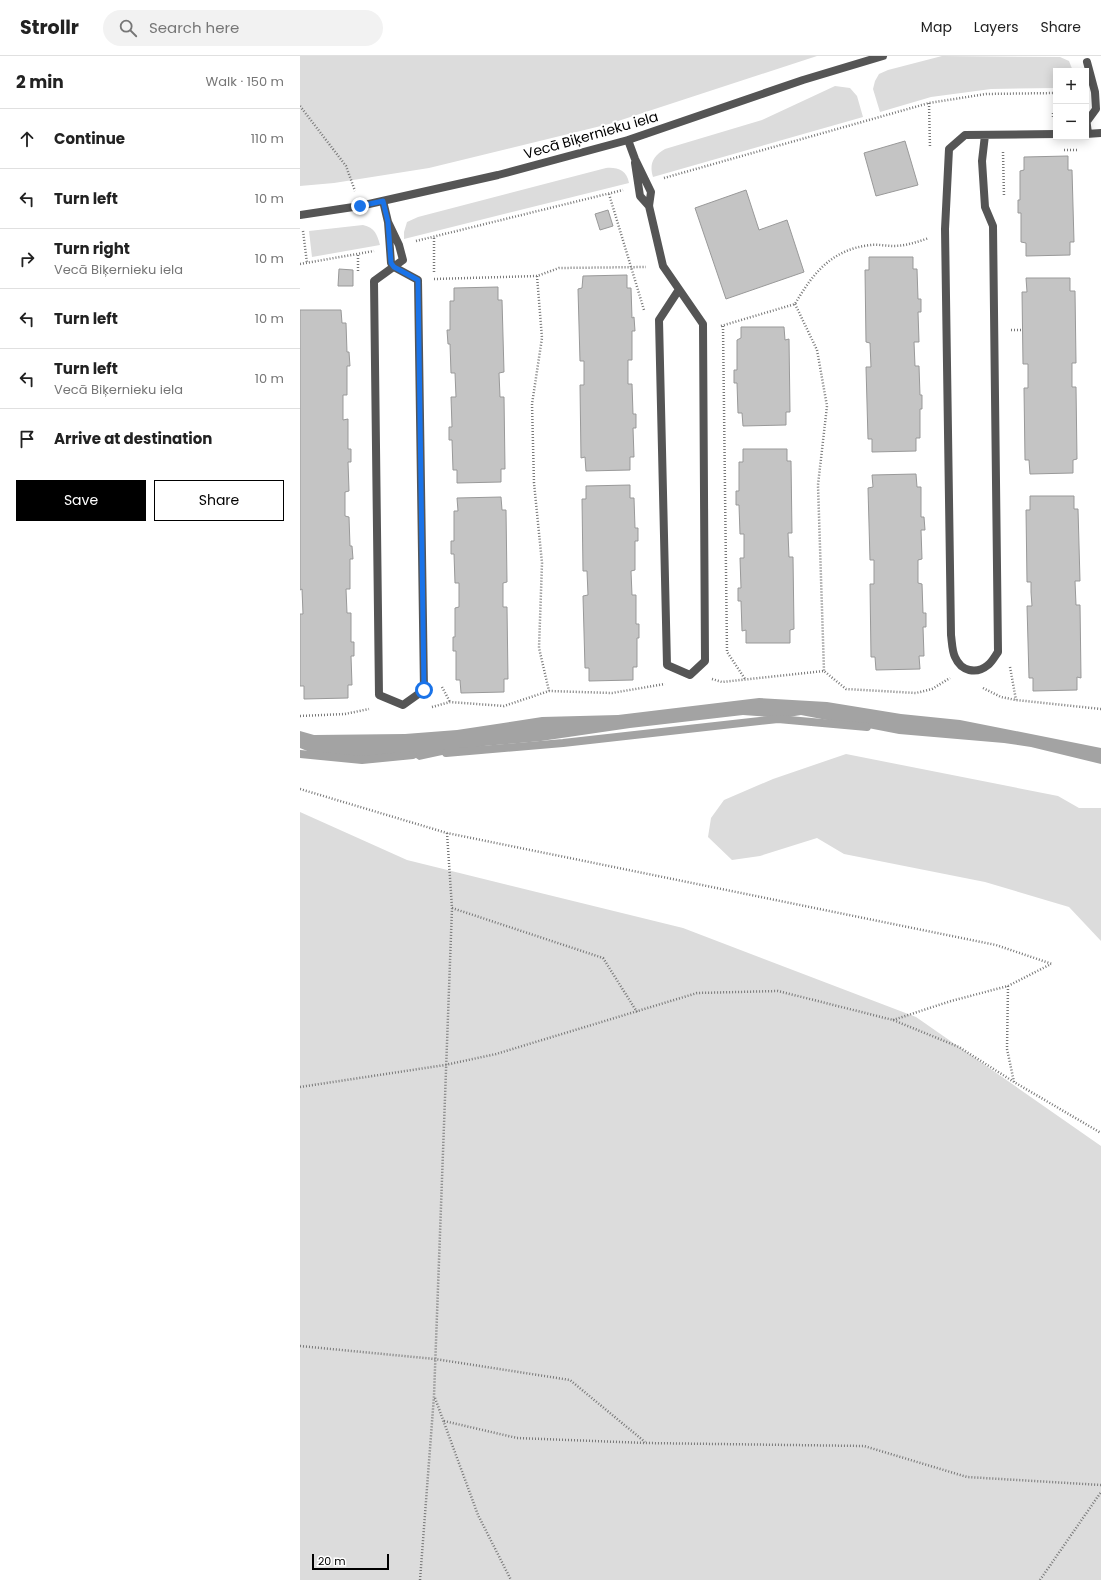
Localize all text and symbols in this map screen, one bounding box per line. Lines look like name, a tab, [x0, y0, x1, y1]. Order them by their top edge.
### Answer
search box	[103, 10, 383, 46]
text: Strollr	[20, 14, 79, 41]
icon: search	[117, 17, 139, 39]
text: Search here	[149, 17, 239, 38]
text: Map	[921, 17, 952, 37]
text: Layers	[974, 17, 1018, 37]
text: Share	[1040, 17, 1081, 37]
map controls	[1053, 68, 1089, 140]
button: +	[1053, 68, 1089, 104]
text: 2 min	[16, 70, 64, 94]
text: Walk · 150 m	[206, 72, 284, 91]
button: −	[1053, 104, 1089, 140]
street label: Vecā Biķernieku iela	[521, 106, 661, 164]
icon: ahead	[16, 128, 38, 150]
text: Continue	[54, 128, 125, 149]
text: 110 m	[251, 129, 284, 148]
icon: left	[16, 188, 38, 210]
text: Turn left	[54, 188, 118, 209]
text: 10 m	[255, 189, 284, 208]
route end	[351, 197, 369, 215]
text: Turn right	[54, 238, 130, 259]
icon: right	[16, 248, 38, 270]
text: 10 m	[255, 249, 284, 268]
text: Vecā Biķernieku iela	[54, 260, 183, 279]
icon: left	[16, 308, 38, 330]
text: Turn left	[54, 308, 118, 329]
text: 10 m	[255, 309, 284, 328]
text: Turn left	[54, 358, 118, 379]
icon: left	[16, 368, 38, 390]
text: 10 m	[255, 369, 284, 388]
text: Vecā Biķernieku iela	[54, 380, 183, 399]
icon: arrive	[16, 428, 38, 450]
text: Arrive at destination	[54, 428, 212, 449]
button: Save	[16, 480, 146, 521]
button: Share	[154, 480, 284, 521]
route start	[415, 681, 433, 699]
scale bar	[312, 1552, 389, 1571]
text: 20 m	[318, 1553, 346, 1569]

